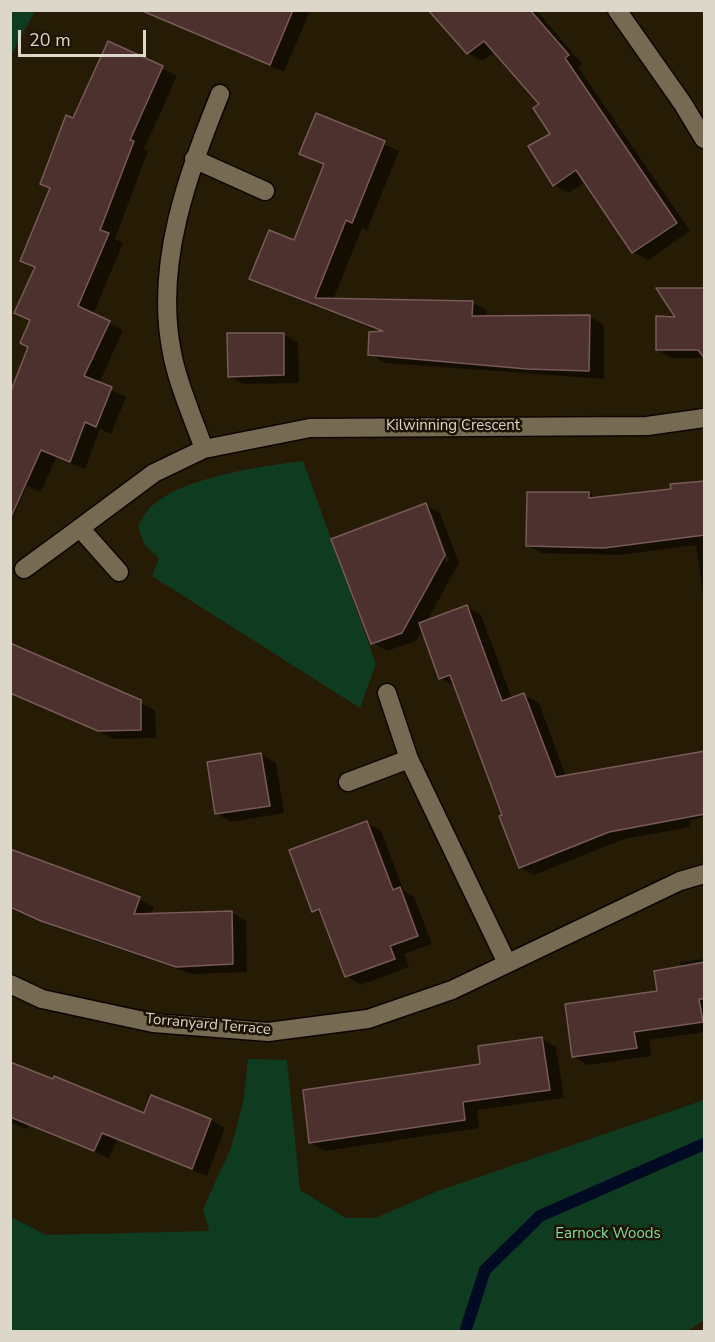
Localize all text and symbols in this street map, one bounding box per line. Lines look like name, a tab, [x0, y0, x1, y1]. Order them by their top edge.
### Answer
scale bar	[21, 18, 148, 56]
text: 20 m	[29, 28, 71, 52]
street label: Kilwinning Crescent	[386, 417, 520, 435]
street label: Torranyard Terrace	[144, 1011, 272, 1039]
park label: Earnock Woods	[555, 1225, 661, 1243]

